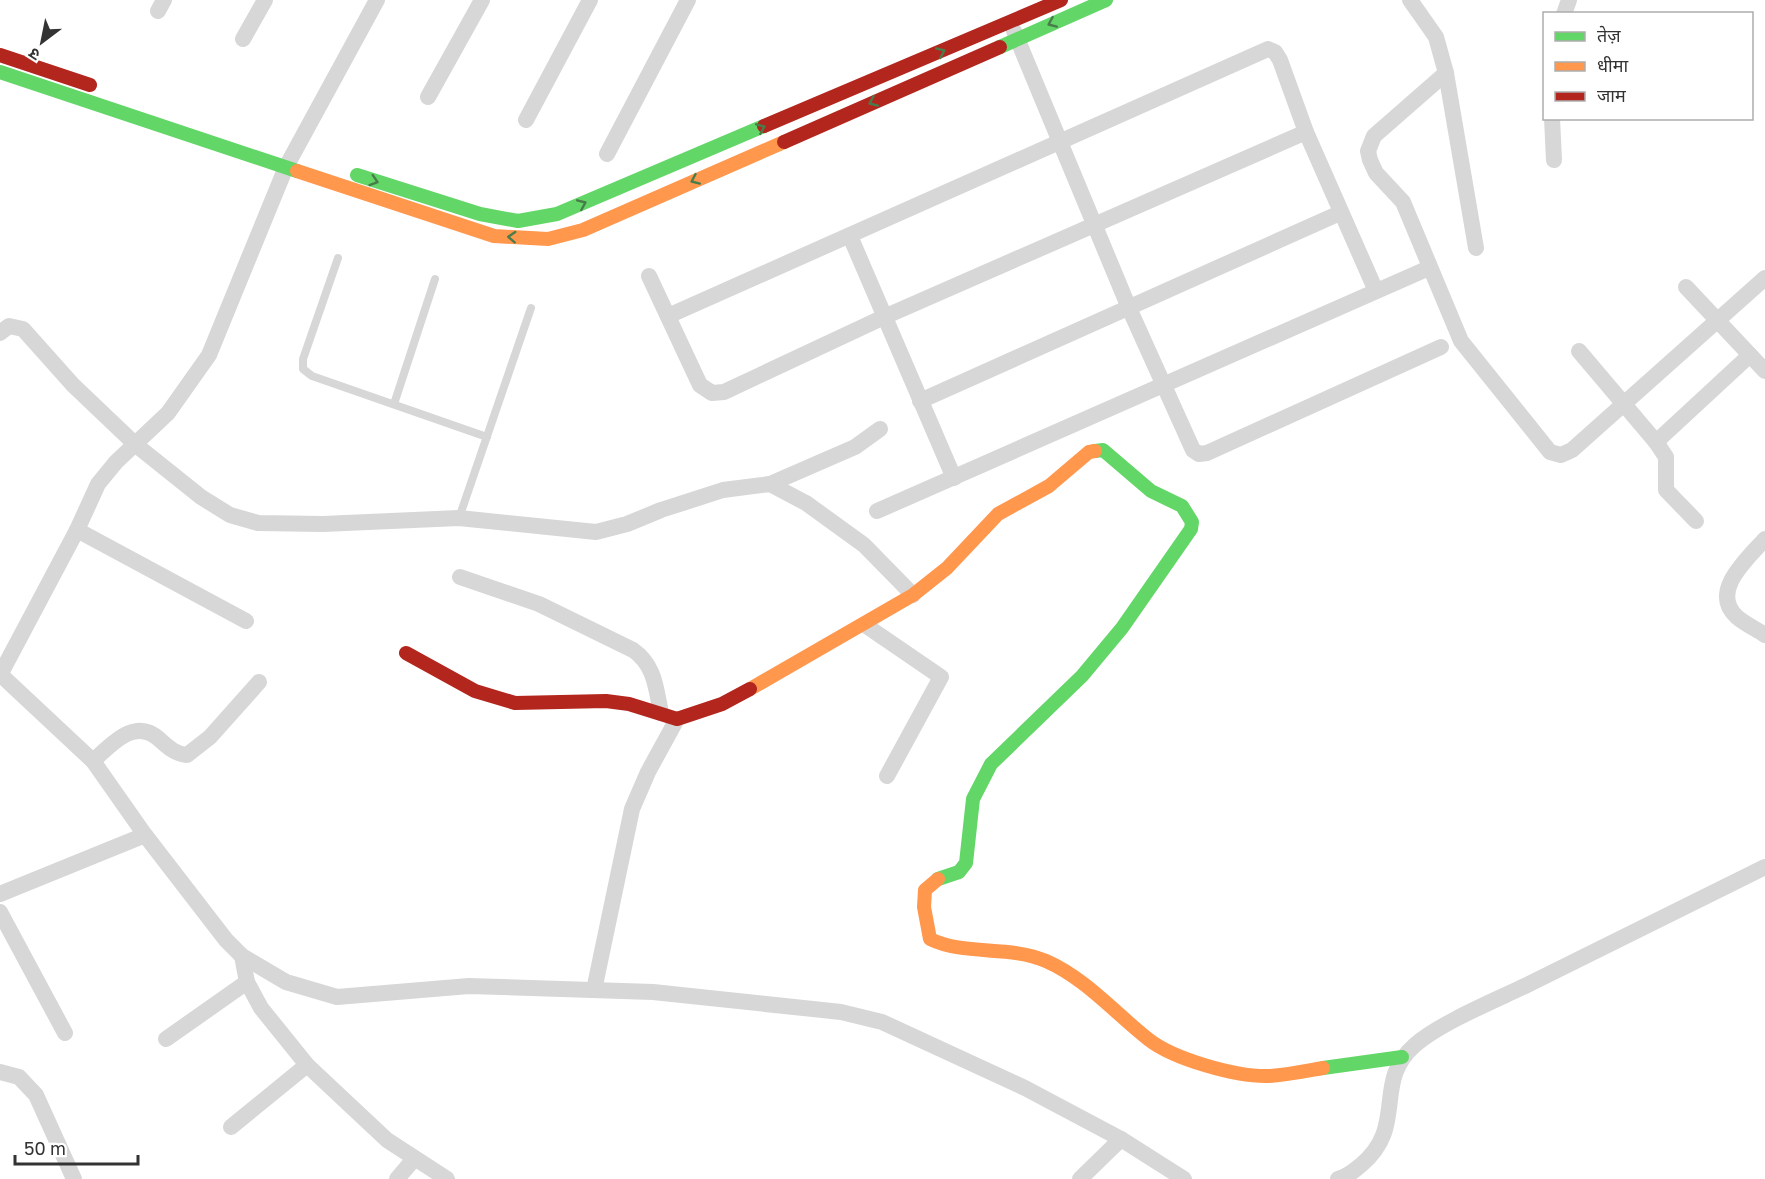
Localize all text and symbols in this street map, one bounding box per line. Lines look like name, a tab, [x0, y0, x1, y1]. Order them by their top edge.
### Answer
north arrow	[12, 12, 72, 72]
legend	[1543, 12, 1753, 120]
one-way arrow	[1047, 16, 1058, 28]
text: तेज़	[1597, 24, 1621, 46]
text: उ	[24, 43, 43, 66]
one-way arrow	[934, 47, 945, 59]
text: धीमा	[1597, 54, 1628, 76]
text: जाम	[1597, 84, 1627, 106]
one-way arrow	[869, 94, 880, 106]
one-way arrow	[755, 123, 766, 135]
one-way arrow	[690, 173, 701, 185]
one-way arrow	[368, 174, 379, 186]
one-way arrow	[575, 199, 586, 211]
one-way arrow	[507, 231, 516, 244]
scale bar	[15, 1128, 138, 1166]
text: 50 m	[24, 1137, 66, 1159]

